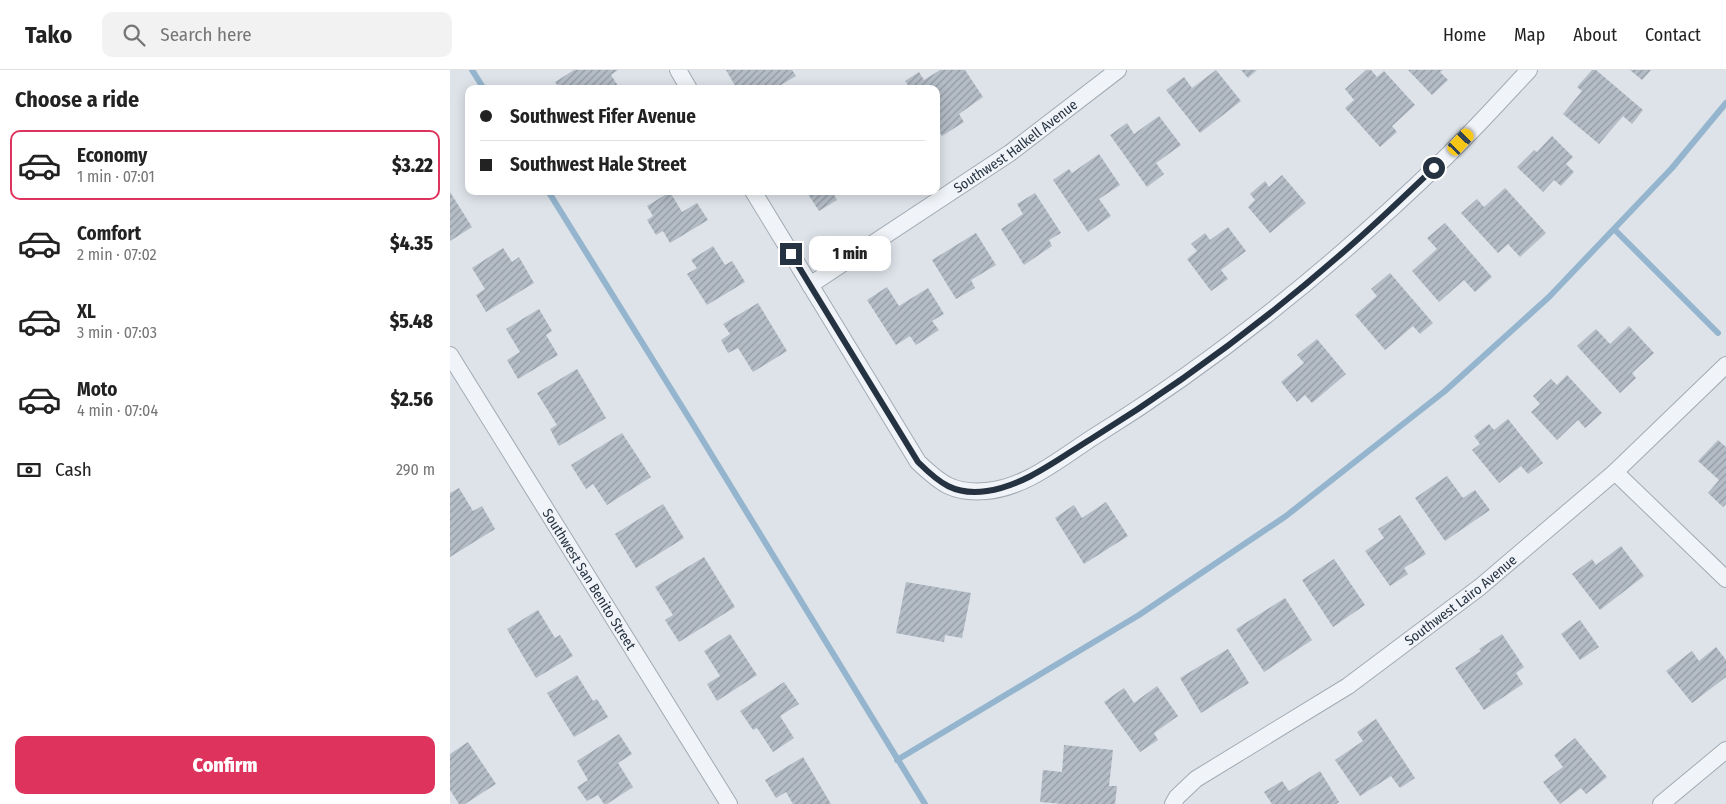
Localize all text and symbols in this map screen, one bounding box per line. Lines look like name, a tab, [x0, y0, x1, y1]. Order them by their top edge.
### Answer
search box	[102, 12, 452, 57]
text: Tako	[25, 21, 72, 49]
icon: search	[120, 21, 148, 49]
text: Search here	[160, 23, 252, 46]
text: Home	[1443, 24, 1486, 46]
text: Map	[1514, 24, 1545, 46]
text: About	[1573, 24, 1617, 46]
text: Contact	[1645, 24, 1701, 46]
text: Choose a ride	[15, 86, 139, 113]
street label: Southwest Halkell Avenue	[951, 96, 1081, 197]
text: Southwest Fifer Avenue	[510, 105, 696, 128]
car	[1445, 126, 1476, 158]
icon: car	[17, 143, 62, 188]
text: Economy	[77, 144, 147, 167]
text: Southwest Hale Street	[510, 153, 686, 176]
text: $3.22	[392, 154, 433, 177]
route start	[1423, 157, 1445, 179]
text: 1 min · 07:01	[77, 167, 155, 186]
icon: car	[17, 221, 62, 266]
text: Comfort	[77, 222, 141, 245]
text: $4.35	[390, 232, 433, 255]
callout: 1 min	[808, 236, 891, 272]
route end	[780, 243, 802, 265]
text: 1 min	[833, 244, 867, 263]
text: 2 min · 07:02	[77, 245, 157, 264]
icon: car	[17, 299, 62, 344]
text: XL	[77, 300, 96, 323]
text: $5.48	[390, 310, 433, 333]
text: 3 min · 07:03	[77, 323, 157, 342]
icon: car	[17, 377, 62, 422]
text: Moto	[77, 378, 117, 401]
text: $2.56	[390, 388, 433, 411]
text: 4 min · 07:04	[77, 401, 158, 420]
icon: cash	[15, 456, 43, 484]
text: Cash	[55, 458, 92, 481]
text: 290 m	[396, 460, 435, 479]
street label: Southwest San Benito Street	[539, 506, 639, 654]
street label: Southwest Lairo Avenue	[1402, 552, 1520, 649]
button: Confirm	[15, 736, 435, 794]

